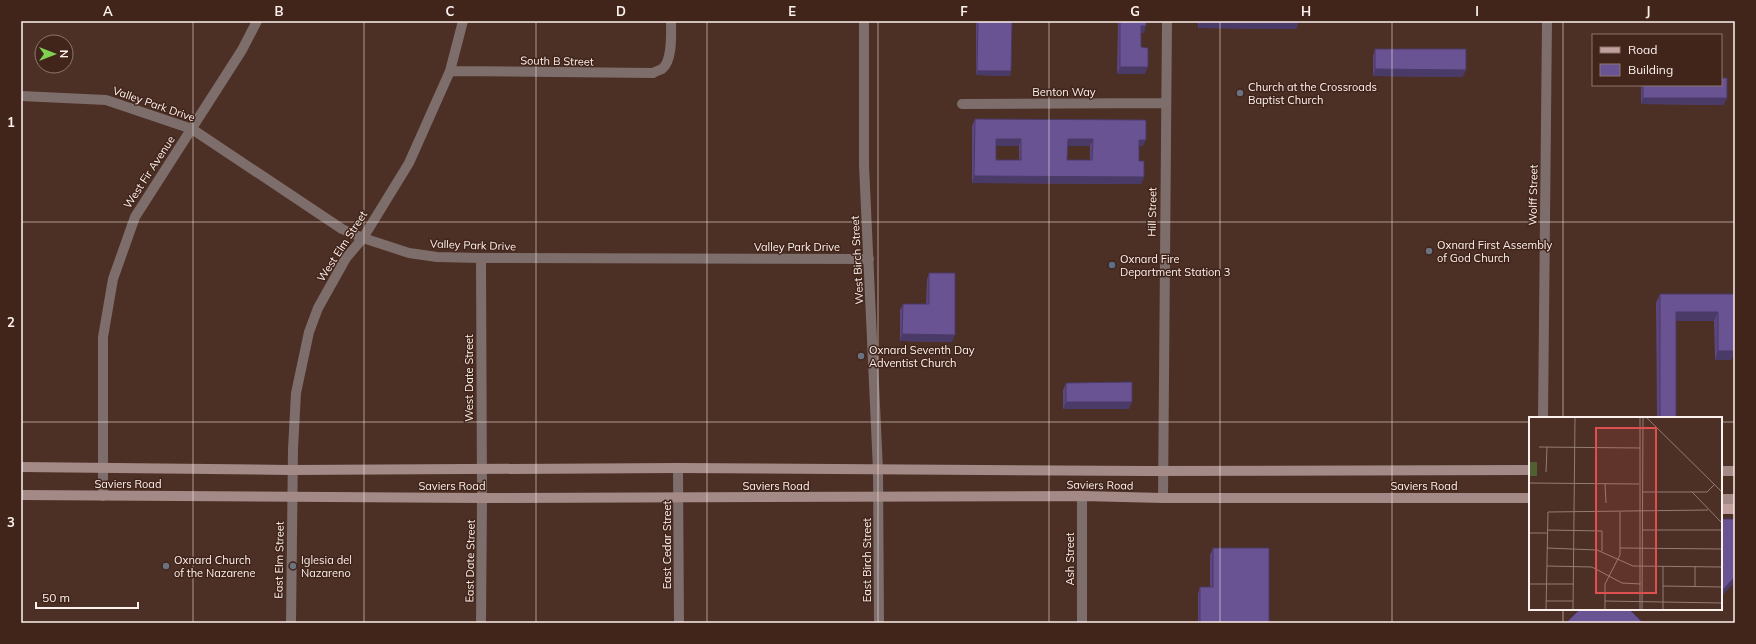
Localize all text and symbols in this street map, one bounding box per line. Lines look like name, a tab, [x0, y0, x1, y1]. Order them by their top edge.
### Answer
text: A	[103, 3, 113, 19]
text: B	[275, 3, 284, 19]
text: C	[446, 3, 455, 19]
text: D	[616, 3, 626, 19]
text: E	[788, 3, 796, 19]
text: F	[960, 3, 968, 19]
text: G	[1130, 3, 1140, 19]
text: H	[1301, 3, 1311, 19]
text: I	[1475, 3, 1479, 19]
text: J	[1646, 3, 1650, 19]
north arrow	[34, 34, 74, 74]
legend	[1592, 34, 1722, 86]
text: Road	[1628, 42, 1657, 57]
text: N	[57, 50, 71, 58]
street label: South B Street	[520, 53, 594, 69]
text: Building	[1628, 62, 1673, 77]
place label: Church at the Crossroads Baptist Church	[1248, 80, 1377, 107]
street label: Valley Park Drive	[111, 83, 197, 125]
street label: Benton Way	[1032, 85, 1096, 99]
marker: Church at the Crossroads Baptist Church	[1235, 88, 1245, 98]
text: 1	[7, 114, 15, 130]
street label: West Fir Avenue	[120, 133, 178, 211]
street label: Wolff Street	[1525, 164, 1541, 226]
street label: Hill Street	[1145, 187, 1159, 237]
street label: West Elm Street	[314, 208, 370, 284]
street label: West Birch Street	[848, 215, 866, 305]
street label: Valley Park Drive	[430, 237, 516, 253]
place label: Oxnard First Assembly of God Church	[1437, 238, 1552, 265]
street label: Valley Park Drive	[754, 240, 840, 254]
marker: Oxnard First Assembly of God Church	[1424, 246, 1434, 256]
place label: Oxnard Fire Department Station 3	[1120, 252, 1230, 279]
marker: Oxnard Fire Department Station 3	[1107, 260, 1117, 270]
text: 2	[7, 314, 15, 330]
street label: West Date Street	[462, 334, 476, 422]
place label: Oxnard Seventh Day Adventist Church	[869, 343, 975, 370]
marker: Oxnard Seventh Day Adventist Church	[856, 351, 866, 361]
inset map	[1529, 417, 1722, 610]
street label: Saviers Road	[94, 477, 162, 491]
street label: Saviers Road	[1066, 477, 1134, 493]
street label: Saviers Road	[418, 479, 486, 493]
street label: Saviers Road	[742, 479, 810, 493]
street label: Saviers Road	[1390, 479, 1458, 493]
street label: East Cedar Street	[660, 500, 674, 589]
text: 3	[7, 514, 15, 530]
street label: East Birch Street	[860, 518, 874, 602]
street label: East Date Street	[462, 519, 478, 603]
street label: East Elm Street	[271, 521, 287, 599]
street label: Ash Street	[1063, 532, 1077, 586]
place label: Oxnard Church of the Nazarene	[174, 553, 255, 580]
place label: Iglesia del Nazareno	[301, 553, 352, 580]
marker: Oxnard Church of the Nazarene	[161, 561, 171, 571]
marker: Iglesia del Nazareno	[288, 561, 298, 571]
scale bar	[36, 584, 138, 610]
text: 50 m	[42, 590, 70, 605]

